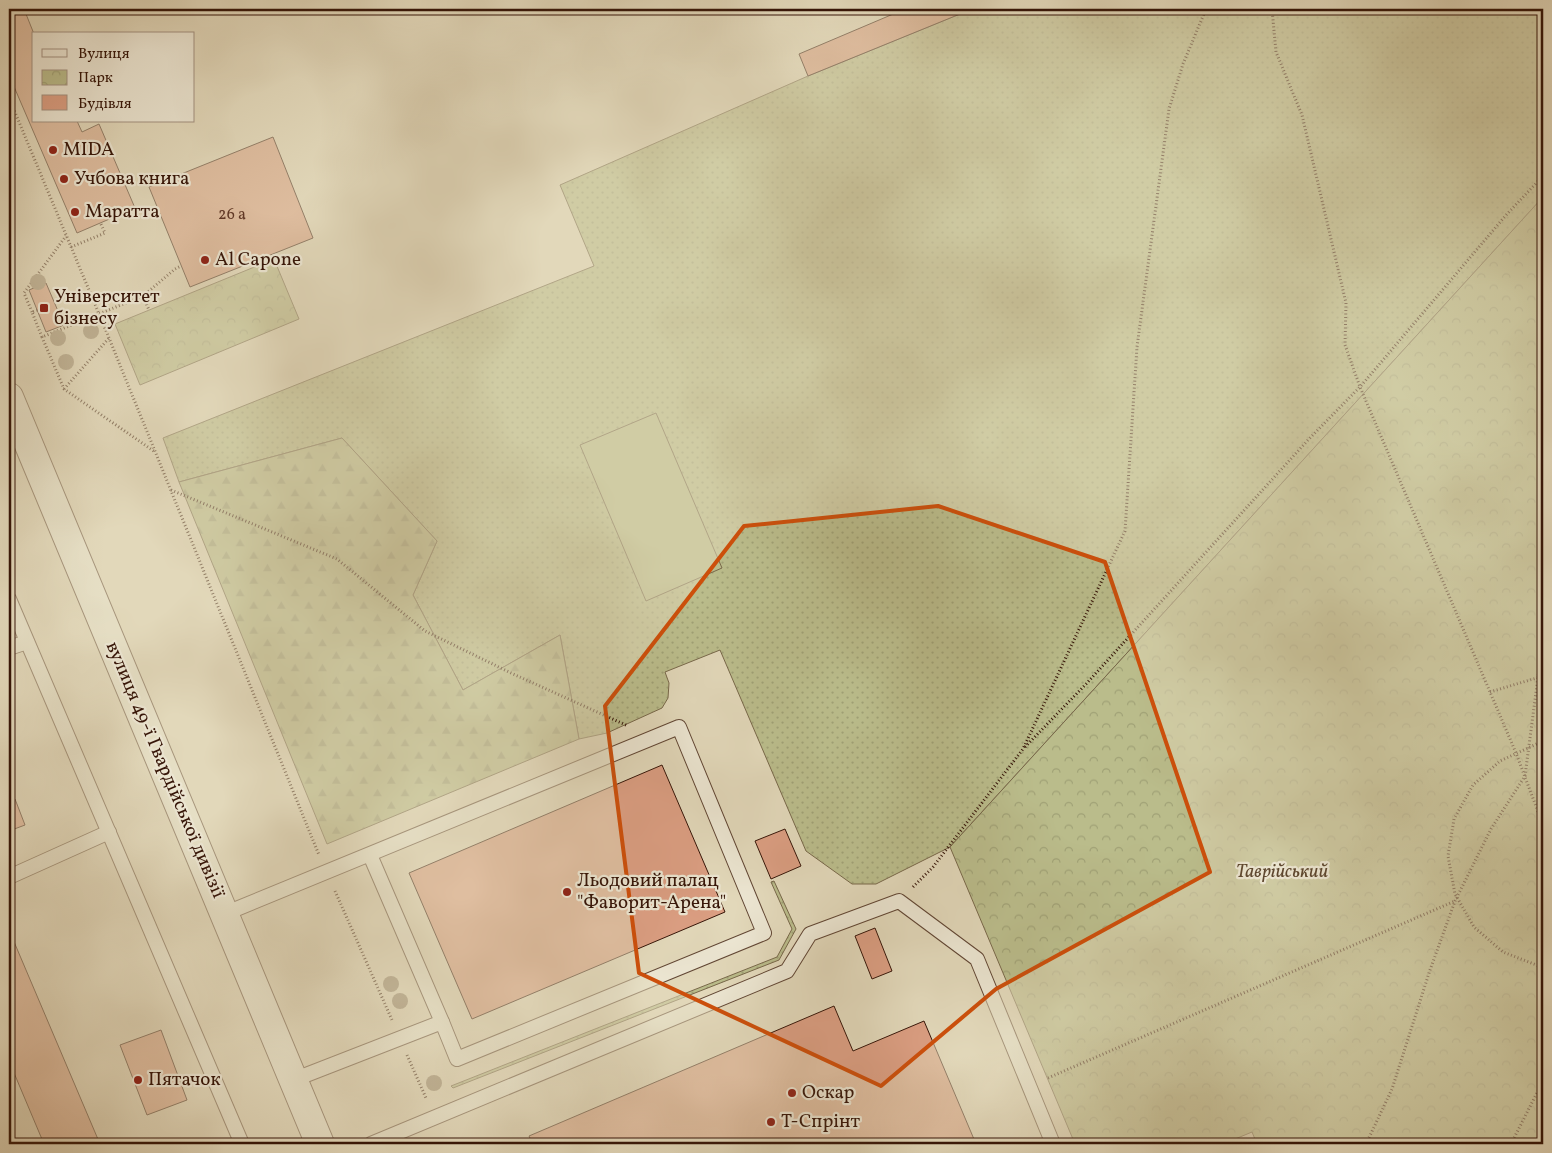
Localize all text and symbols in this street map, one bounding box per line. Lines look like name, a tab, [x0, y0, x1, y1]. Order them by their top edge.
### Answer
legend	[32, 32, 195, 122]
text: Вулиця	[78, 44, 130, 65]
text: Парк	[78, 68, 113, 89]
text: Будівля	[78, 94, 132, 115]
place label: MIDA	[63, 137, 114, 163]
marker: MIDA	[47, 144, 59, 156]
place label: Учбова книга	[74, 166, 189, 192]
marker: Учбова книга	[58, 173, 70, 185]
place label: Маратта	[85, 199, 160, 225]
house number: 26 а	[218, 204, 246, 226]
marker: Маратта	[69, 206, 81, 218]
place label: Al Capone	[215, 247, 301, 273]
marker: Al Capone	[199, 254, 211, 266]
place label: Університет бізнесу	[54, 284, 160, 332]
marker: Університет бізнесу	[38, 302, 50, 314]
street label: вулиця 49-ї Гвардійської дивізії	[99, 638, 231, 903]
park label: Таврійський	[1236, 859, 1328, 885]
place label: Льодовий палац "Фаворит-Арена"	[577, 868, 726, 916]
marker: Льодовий палац "Фаворит-Арена"	[561, 886, 573, 898]
place label: Пятачок	[148, 1067, 221, 1093]
marker: Пятачок	[132, 1074, 144, 1086]
place label: Оскар	[802, 1080, 854, 1106]
marker: Оскар	[786, 1087, 798, 1099]
place label: Т-Спрінт	[781, 1109, 860, 1135]
marker: Т-Спрінт	[765, 1116, 777, 1128]

